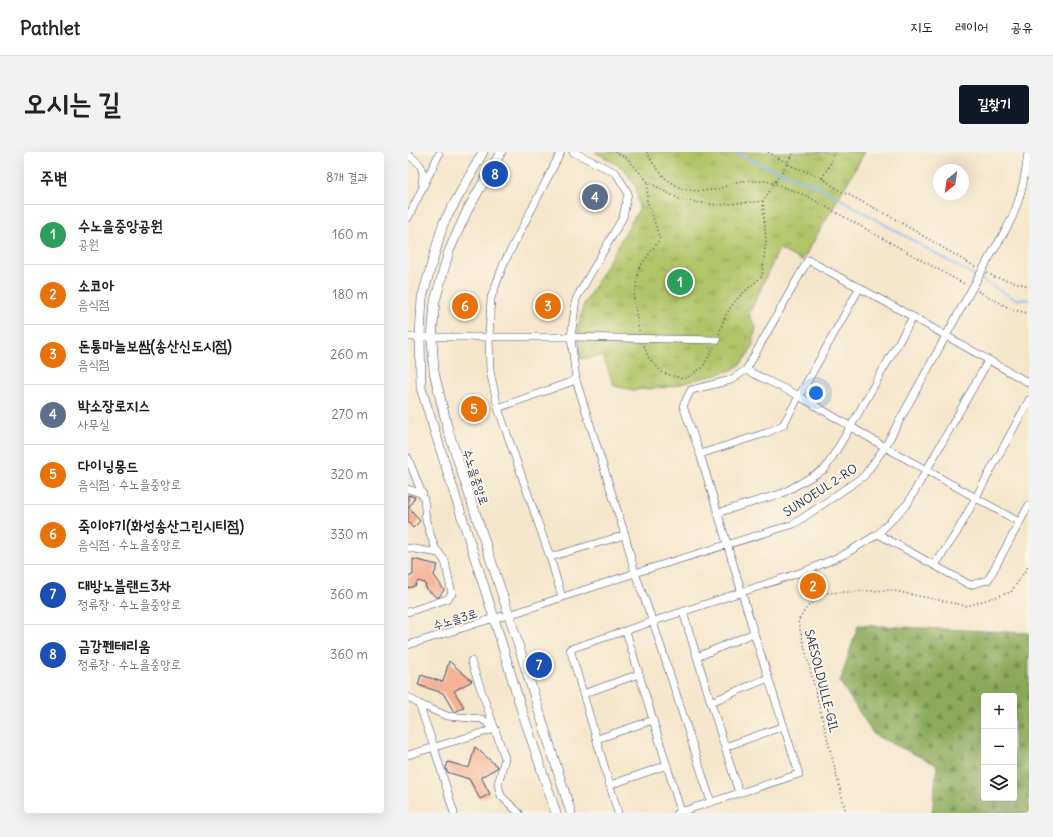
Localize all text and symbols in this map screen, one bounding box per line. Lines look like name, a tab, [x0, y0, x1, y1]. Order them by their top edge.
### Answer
text: Pathlet	[20, 16, 80, 40]
text: 지도	[910, 18, 933, 36]
text: 레이어	[955, 18, 988, 36]
text: 공유	[1010, 18, 1033, 36]
text: 오시는 길	[24, 85, 121, 121]
button: 길찾기	[959, 85, 1029, 124]
pin: 8	[482, 159, 508, 189]
north arrow	[933, 164, 969, 200]
text: 주변	[40, 167, 67, 189]
text: 8개 결과	[326, 169, 368, 186]
pin: 4	[582, 182, 608, 212]
text: 수노을중앙공원	[78, 216, 163, 235]
text: 1	[50, 226, 56, 243]
text: 160 m	[332, 226, 368, 243]
text: 공원	[78, 236, 99, 253]
pin: 1	[667, 267, 693, 297]
text: 소코아	[78, 276, 114, 295]
text: 2	[49, 286, 57, 303]
text: 180 m	[332, 286, 368, 303]
pin: 6	[452, 291, 478, 321]
pin: 3	[535, 291, 561, 321]
text: 음식점	[78, 296, 109, 313]
text: 돈통마늘보쌈(송산신도시점)	[78, 336, 232, 355]
text: 3	[49, 346, 57, 363]
text: 260 m	[330, 346, 368, 363]
text: 음식점	[78, 356, 109, 373]
your location	[806, 383, 826, 403]
pin: 5	[461, 394, 487, 424]
text: 박소장로지스	[78, 396, 150, 415]
text: 4	[49, 406, 57, 423]
text: 270 m	[331, 406, 368, 423]
text: 사무실	[78, 416, 109, 433]
street label: 수노을중앙로	[460, 447, 492, 507]
text: 다이닝몽드	[78, 456, 138, 475]
street label: SUNOEUL 2-RO	[780, 460, 860, 520]
text: 5	[49, 466, 57, 483]
text: 320 m	[330, 466, 368, 483]
text: 음식점 · 수노을중앙로	[78, 476, 181, 493]
text: 죽이야기(화성송산그린시티점)	[78, 516, 244, 535]
text: 6	[49, 526, 57, 543]
text: 330 m	[330, 526, 368, 543]
text: 음식점 · 수노을중앙로	[78, 536, 181, 553]
pin: 2	[800, 571, 826, 601]
text: 대방노블랜드3차	[78, 576, 171, 595]
text: 7	[50, 586, 56, 603]
text: 360 m	[330, 586, 368, 603]
text: 정류장 · 수노을중앙로	[78, 596, 181, 613]
street label: 수노을3로	[431, 605, 479, 633]
street label: SAESOLDULLE-GIL	[802, 628, 842, 735]
text: 금강펜테리움	[78, 636, 150, 655]
text: 8	[49, 646, 57, 663]
text: 360 m	[330, 646, 368, 663]
pin: 7	[526, 650, 552, 680]
text: 정류장 · 수노을중앙로	[78, 656, 181, 673]
map controls	[981, 693, 1017, 801]
button: +	[981, 693, 1017, 729]
button: −	[981, 729, 1017, 765]
button: layers	[981, 765, 1017, 801]

